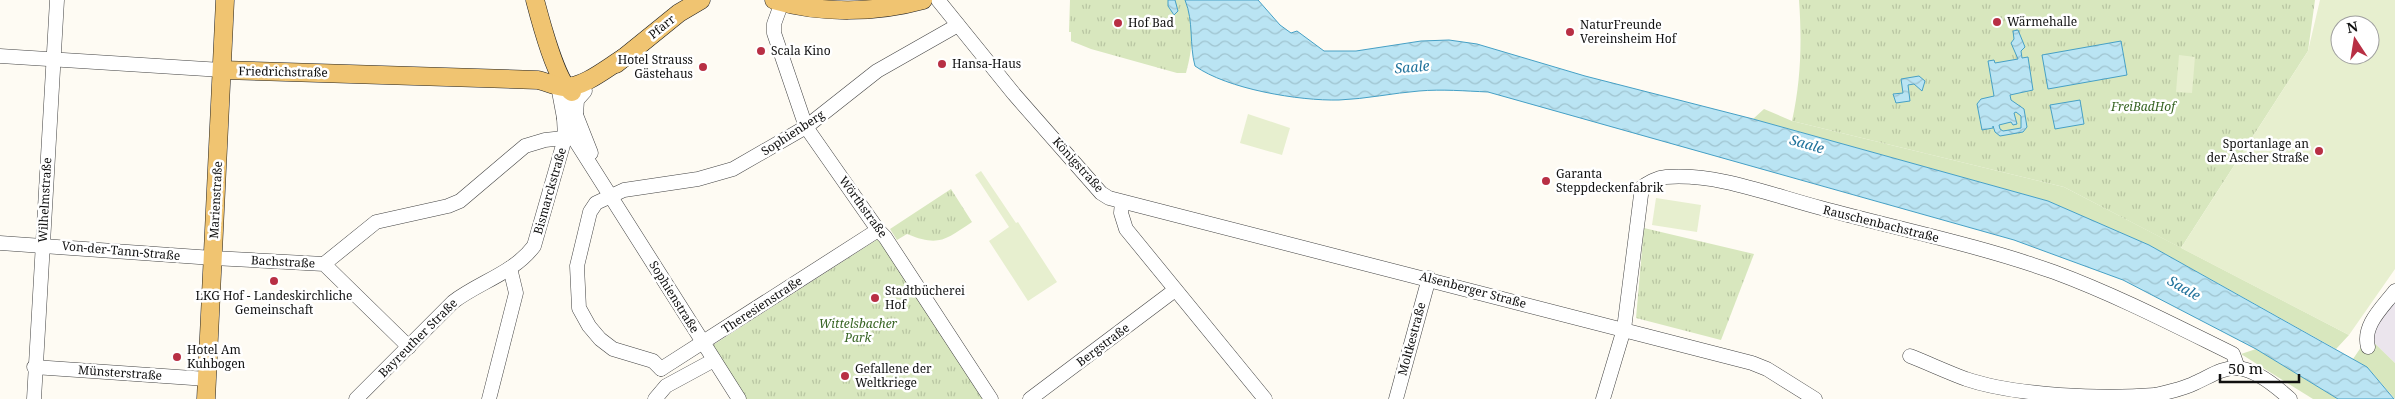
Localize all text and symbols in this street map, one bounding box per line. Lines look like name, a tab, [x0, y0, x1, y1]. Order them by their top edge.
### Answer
street label: Pfarr	[645, 10, 679, 43]
place label: Wärmehalle	[2007, 13, 2077, 30]
place label: Hof Bad	[1128, 14, 1175, 31]
north arrow	[2330, 15, 2380, 65]
place label: NaturFreunde Vereinsheim Hof	[1580, 16, 1678, 47]
marker: Wärmehalle	[1991, 16, 2003, 28]
text: N	[2345, 16, 2360, 37]
marker: Hof Bad	[1112, 17, 1124, 29]
marker: NaturFreunde Vereinsheim Hof	[1564, 26, 1576, 38]
place label: Scala Kino	[771, 42, 831, 59]
marker: Scala Kino	[755, 45, 767, 57]
place label: Hotel Strauss Gästehaus	[618, 51, 693, 82]
place label: Hansa-Haus	[952, 55, 1021, 72]
water label: Saale	[1394, 56, 1430, 77]
marker: Hansa-Haus	[936, 58, 948, 70]
marker: Hotel Strauss Gästehaus	[697, 61, 709, 73]
street label: Friedrichstraße	[238, 62, 328, 81]
park label: FreiBadHof	[2110, 98, 2177, 115]
street label: Sophienberg	[758, 105, 828, 159]
water label: Saale	[1788, 130, 1827, 157]
street label: Königstraße	[1049, 133, 1108, 196]
place label: Sportanlage an der Ascher Straße	[2207, 135, 2309, 166]
street label: Bismarckstraße	[529, 145, 570, 236]
marker: Sportanlage an der Ascher Straße	[2313, 145, 2325, 157]
street label: Wilhelmstraße	[34, 157, 55, 243]
street label: Marienstraße	[205, 161, 226, 239]
place label: Garanta Steppdeckenfabrik	[1556, 165, 1665, 196]
street label: Wörthstraße	[835, 172, 892, 241]
marker: Garanta Steppdeckenfabrik	[1540, 175, 1552, 187]
street label: Rauschenbachstraße	[1821, 201, 1941, 246]
street label: Von-der-Tann-Straße	[61, 237, 181, 264]
street label: Bachstraße	[251, 251, 315, 272]
street label: Sophienstraße	[645, 257, 703, 336]
street label: Alsenberger Straße	[1418, 267, 1528, 312]
water label: Saale	[2164, 271, 2204, 305]
street label: Theresienstraße	[718, 272, 805, 337]
marker: LKG Hof - Landeskirchliche Gemeinschaft	[268, 275, 280, 287]
place label: Stadtbücherei Hof	[885, 282, 965, 313]
place label: LKG Hof - Landeskirchliche Gemeinschaft	[196, 287, 352, 318]
marker: Stadtbücherei Hof	[869, 292, 881, 304]
street label: Bayreuther Straße	[375, 295, 461, 381]
street label: Moltkestraße	[1394, 300, 1429, 377]
park label: Wittelsbacher Park	[819, 315, 898, 346]
street label: Bergstraße	[1073, 319, 1133, 370]
place label: Hotel Am Kuhbogen	[187, 341, 246, 372]
marker: Hotel Am Kuhbogen	[171, 351, 183, 363]
scale bar	[2220, 352, 2299, 384]
text: 50 m	[2228, 358, 2263, 378]
place label: Gefallene der Weltkriege	[855, 360, 932, 391]
street label: Münsterstraße	[77, 361, 163, 384]
marker: Gefallene der Weltkriege	[839, 370, 851, 382]

